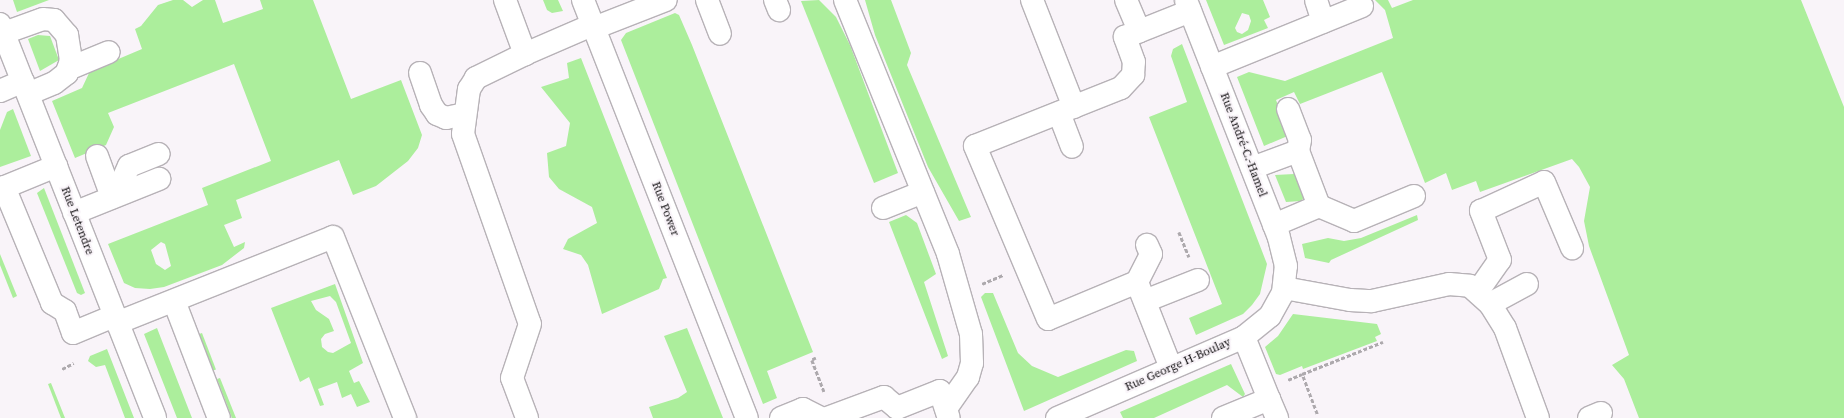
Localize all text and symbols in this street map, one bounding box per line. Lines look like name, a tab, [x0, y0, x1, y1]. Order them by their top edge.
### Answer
street label: Rue André-C.-Hamel	[1216, 91, 1270, 199]
street label: Rue Power	[648, 180, 682, 238]
street label: Rue Letendre	[57, 185, 97, 257]
street label: Rue George H-Boulay	[1123, 335, 1233, 395]

